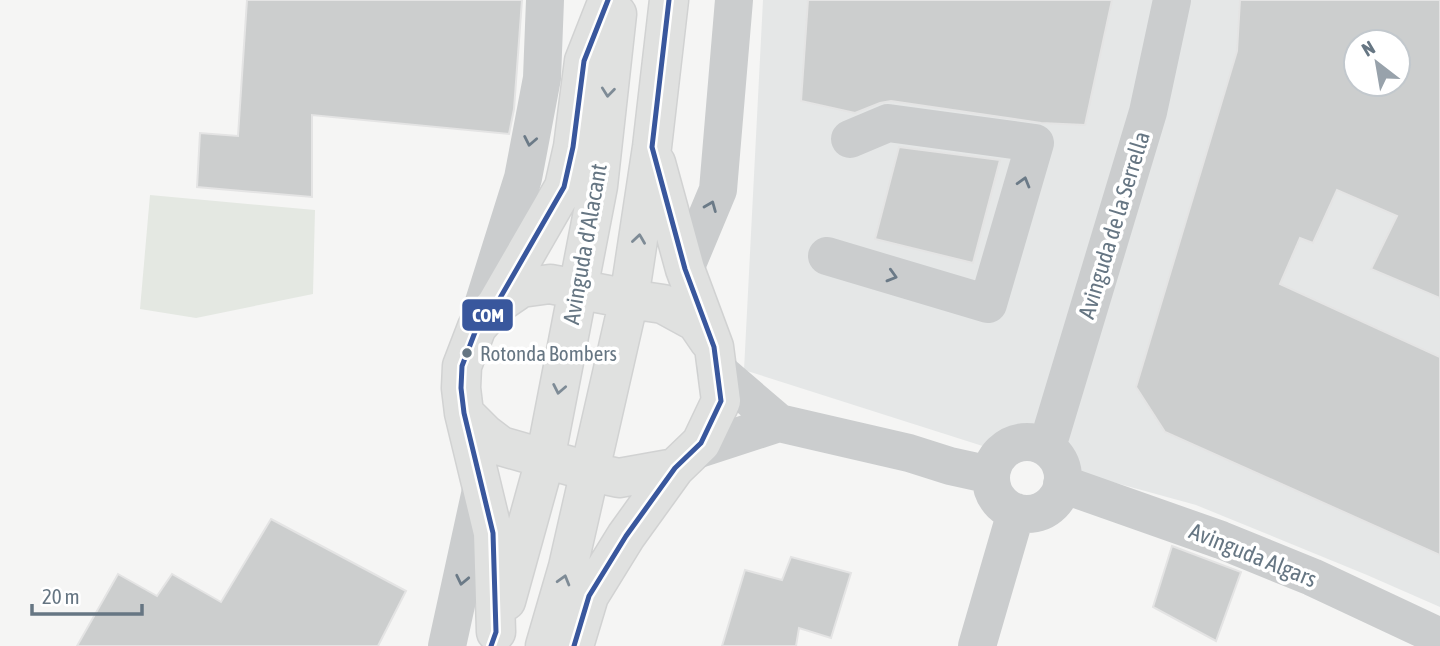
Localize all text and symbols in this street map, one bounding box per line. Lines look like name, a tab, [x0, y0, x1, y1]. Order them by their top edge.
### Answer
north arrow	[1342, 28, 1412, 98]
text: N	[1358, 36, 1379, 61]
one-way arrow	[601, 87, 616, 98]
street label: Avinguda de la Serrella	[1073, 128, 1155, 322]
one-way arrow	[523, 135, 538, 147]
street label: Avinguda d'Alacant	[558, 162, 612, 326]
one-way arrow	[1015, 176, 1030, 188]
one-way arrow	[703, 201, 717, 213]
one-way arrow	[632, 233, 647, 245]
one-way arrow	[886, 267, 898, 282]
line badge: COM	[461, 298, 514, 332]
text: COM	[472, 304, 504, 326]
place label: Rotonda Bombers	[480, 341, 617, 365]
marker: Rotonda Bombers	[460, 346, 474, 360]
one-way arrow	[552, 383, 567, 395]
street label: Avinguda Algars	[1186, 518, 1320, 592]
scale bar	[32, 572, 142, 616]
one-way arrow	[455, 574, 470, 586]
one-way arrow	[556, 575, 571, 587]
text: 20 m	[42, 584, 80, 608]

